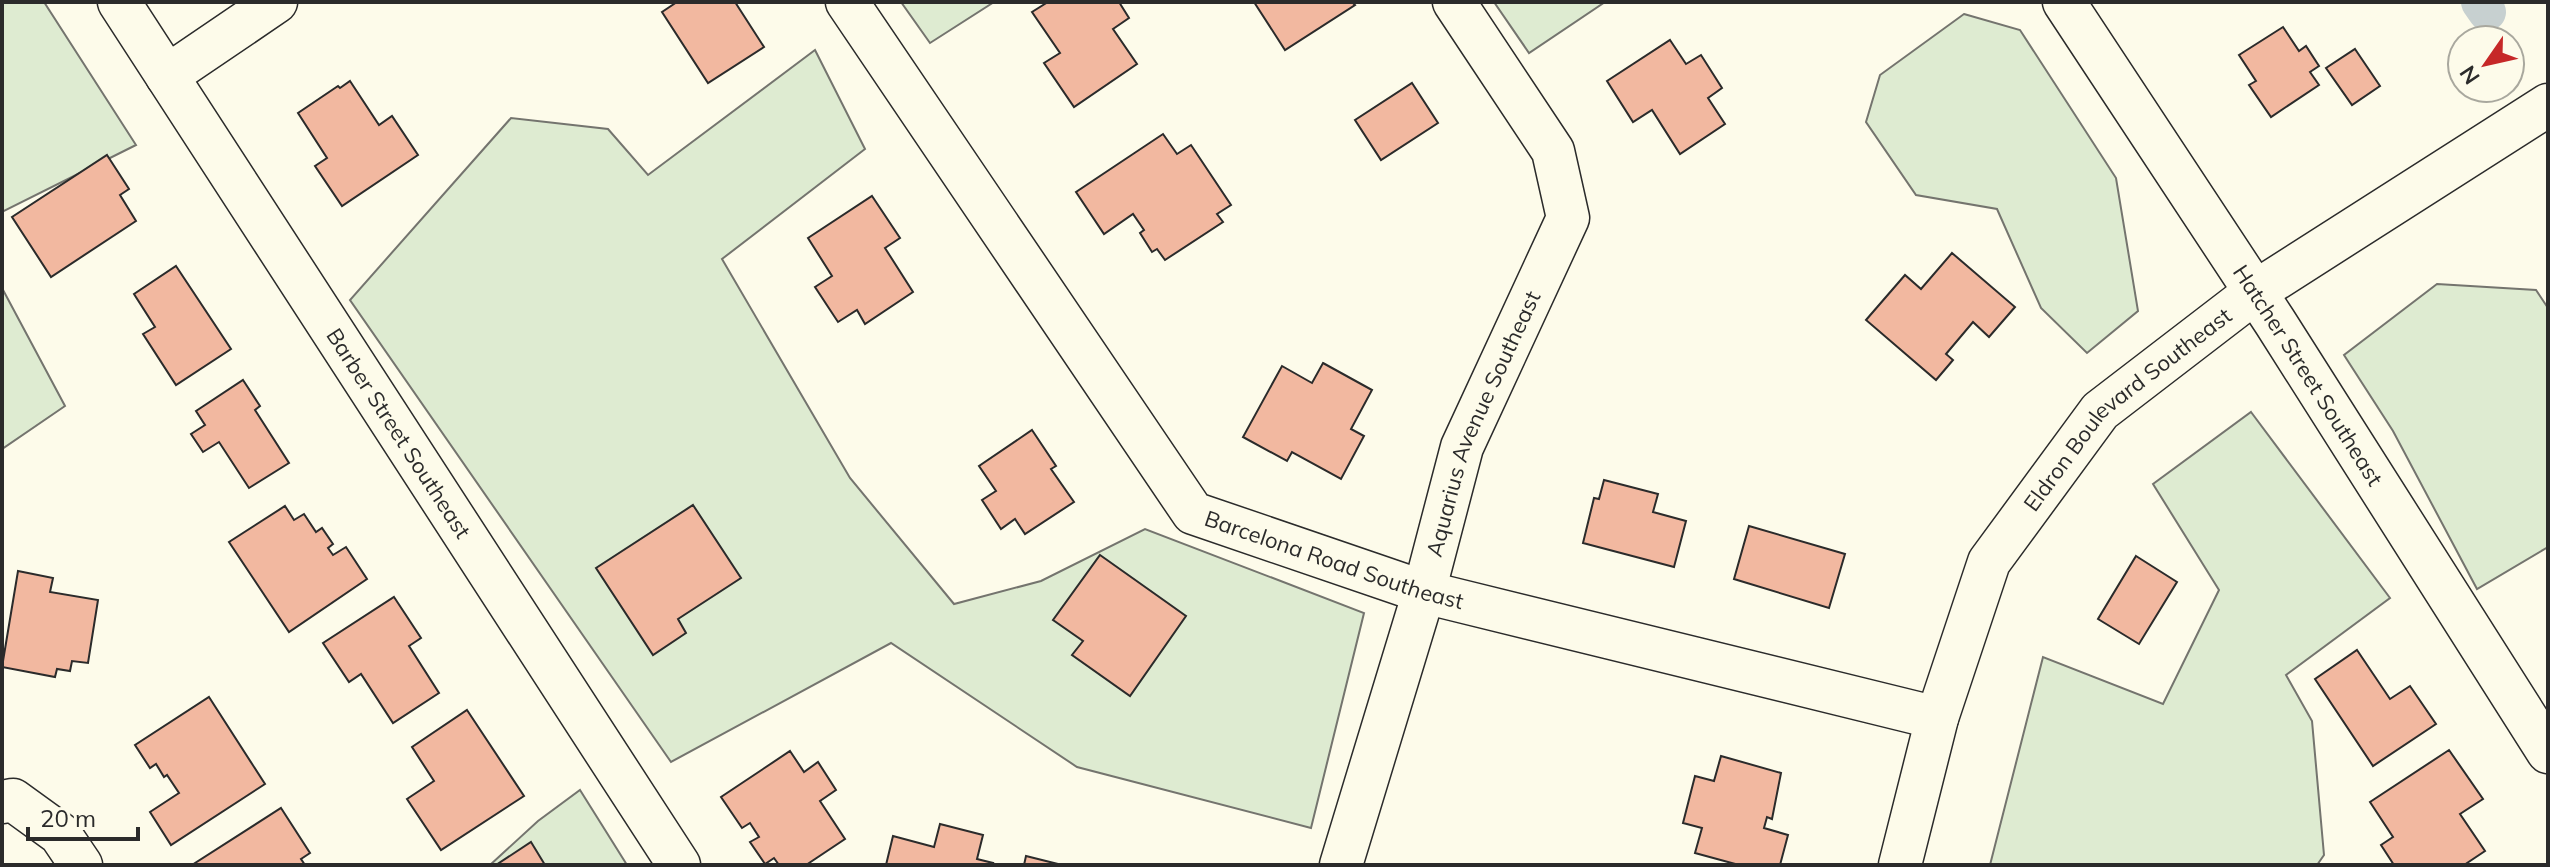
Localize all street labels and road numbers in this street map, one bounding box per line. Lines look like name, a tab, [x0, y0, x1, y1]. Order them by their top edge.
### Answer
street label: Hatcher Street Southeast	[2227, 259, 2389, 491]
street label: Aquarius Avenue Southeast	[1420, 286, 1546, 560]
street label: Eldron Boulevard Southeast	[2017, 301, 2237, 517]
street label: Barber Street Southeast	[320, 323, 477, 544]
street label: Barcelona Road Southeast	[1201, 504, 1467, 615]

